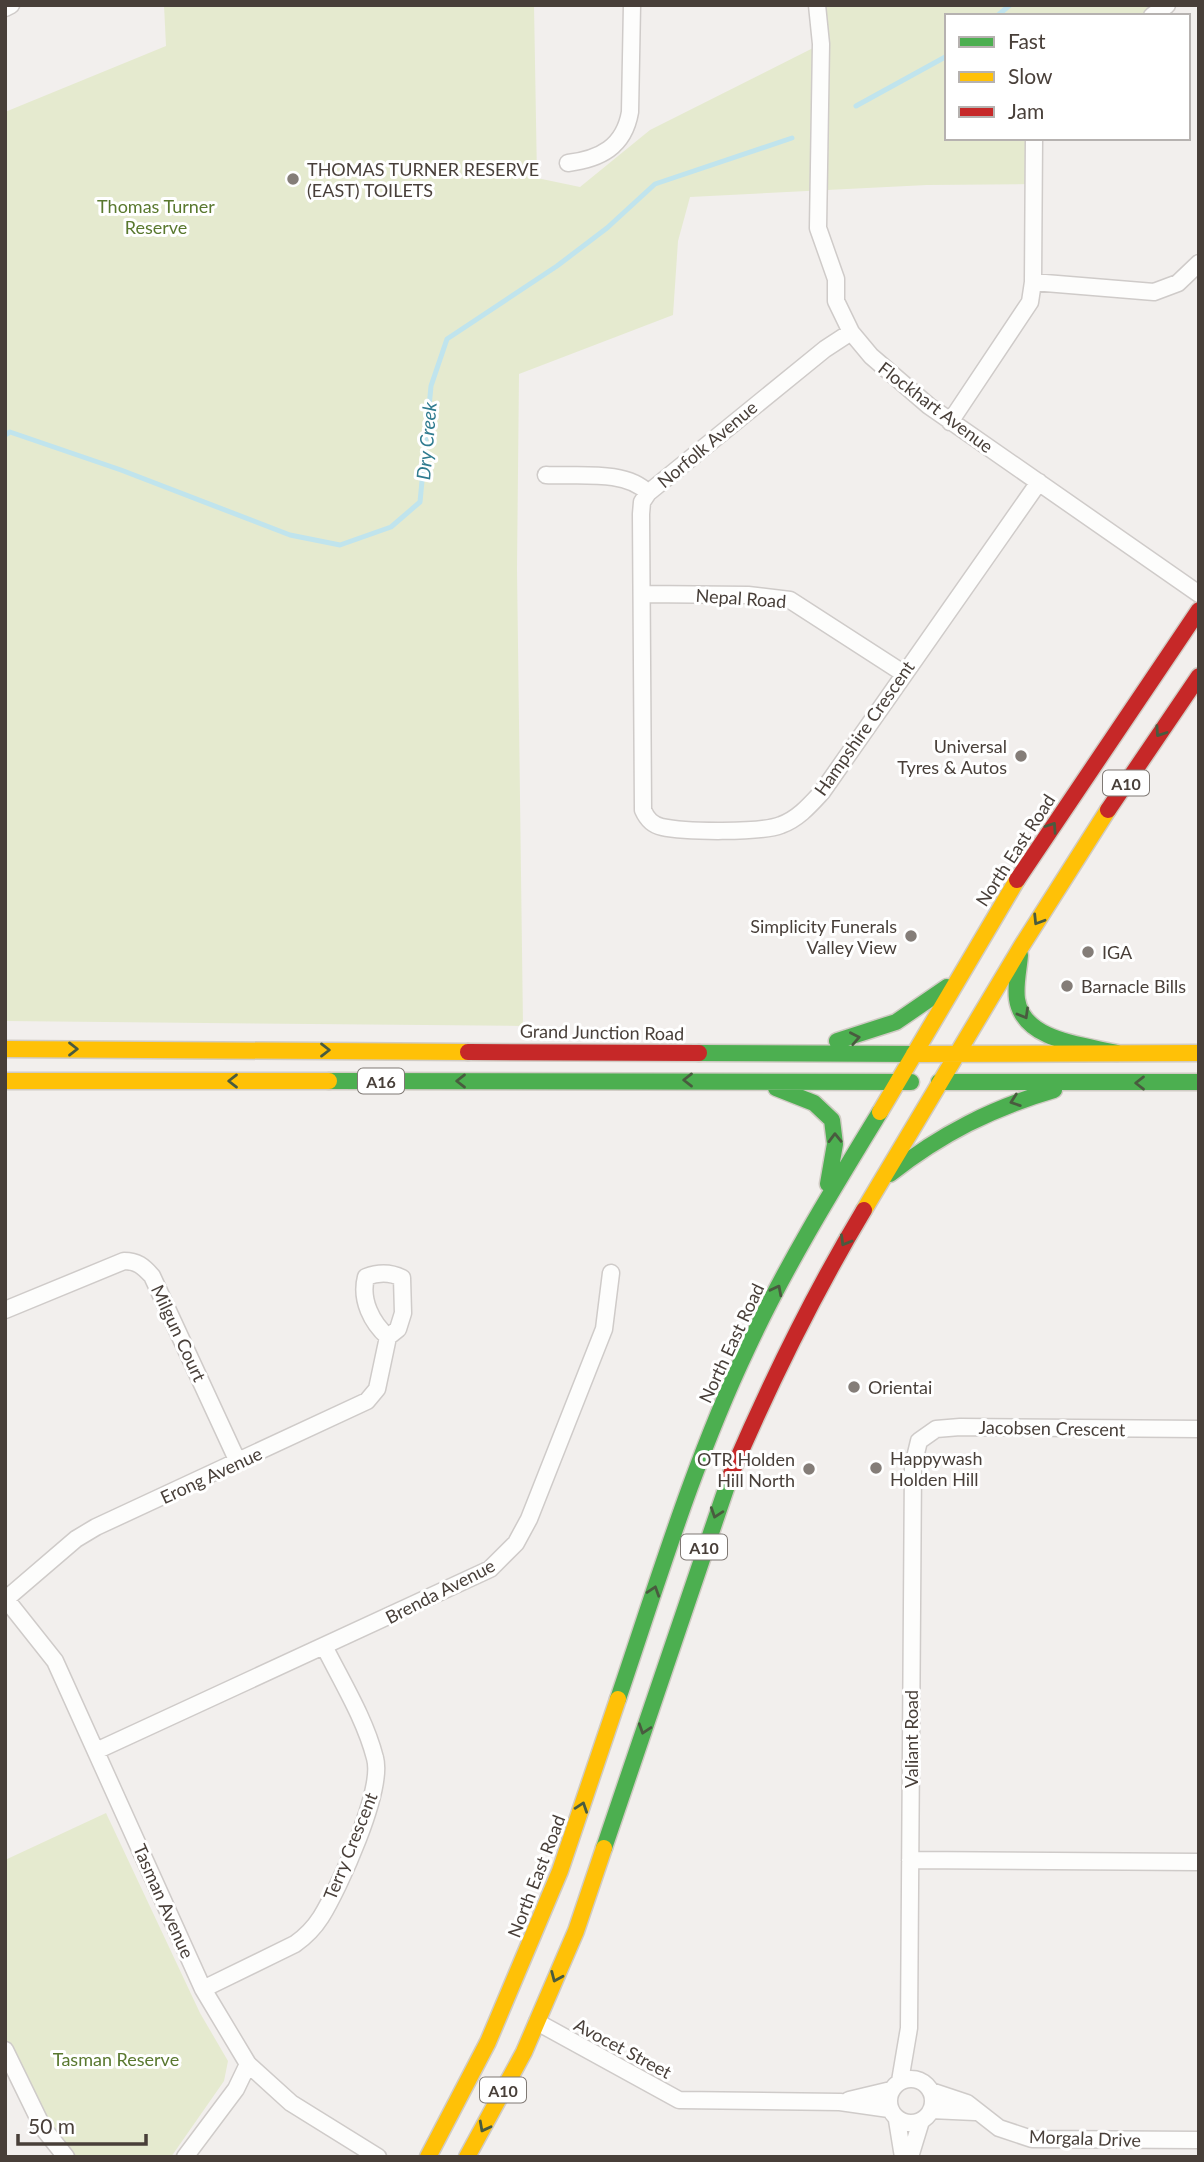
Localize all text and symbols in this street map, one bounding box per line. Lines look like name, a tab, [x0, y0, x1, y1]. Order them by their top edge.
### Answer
legend	[945, 14, 1190, 140]
text: Fast	[1008, 28, 1046, 53]
text: Slow	[1008, 63, 1053, 88]
text: Jam	[1008, 98, 1044, 123]
place label: THOMAS TURNER RESERVE (EAST) TOILETS	[307, 158, 539, 201]
marker: THOMAS TURNER RESERVE (EAST) TOILETS	[285, 171, 301, 187]
park label: Thomas Turner Reserve	[97, 195, 215, 238]
street label: Flockhart Avenue	[874, 357, 998, 457]
street label: Norfolk Avenue	[653, 396, 761, 492]
water label: Dry Creek	[411, 400, 441, 481]
street label: Nepal Road	[695, 584, 787, 612]
street label: Hampshire Crescent	[809, 656, 919, 800]
one-way arrow	[1156, 725, 1169, 738]
place label: Universal Tyres & Autos	[897, 735, 1007, 778]
marker: Universal Tyres & Autos	[1013, 748, 1029, 764]
road number: A10	[1103, 770, 1149, 796]
street label: North East Road	[971, 790, 1059, 910]
one-way arrow	[1044, 821, 1057, 834]
one-way arrow	[1033, 912, 1046, 925]
place label: Simplicity Funerals Valley View	[750, 915, 897, 958]
marker: Simplicity Funerals Valley View	[903, 928, 919, 944]
place label: IGA	[1102, 941, 1133, 963]
marker: IGA	[1080, 944, 1096, 960]
place label: Barnacle Bills	[1081, 975, 1186, 997]
marker: Barnacle Bills	[1059, 978, 1075, 994]
one-way arrow	[1016, 1006, 1029, 1019]
street label: Grand Junction Road	[520, 1020, 684, 1044]
one-way arrow	[849, 1031, 861, 1046]
one-way arrow	[69, 1041, 79, 1057]
one-way arrow	[321, 1042, 331, 1058]
road number: A16	[358, 1068, 404, 1093]
one-way arrow	[227, 1073, 238, 1089]
one-way arrow	[455, 1073, 465, 1089]
one-way arrow	[682, 1073, 693, 1088]
one-way arrow	[1134, 1075, 1145, 1090]
one-way arrow	[1009, 1093, 1022, 1107]
one-way arrow	[827, 1132, 843, 1143]
one-way arrow	[840, 1234, 853, 1247]
street label: North East Road	[694, 1280, 768, 1406]
street label: Milgun Court	[147, 1281, 211, 1385]
one-way arrow	[769, 1285, 782, 1297]
place label: Orientai	[868, 1376, 932, 1398]
marker: Orientai	[846, 1379, 862, 1395]
street label: Jacobsen Crescent	[979, 1416, 1126, 1440]
street label: Erong Avenue	[157, 1442, 265, 1508]
place label: Happywash Holden Hill	[890, 1447, 982, 1490]
place label: OTR Holden Hill North	[697, 1448, 795, 1491]
marker: Happywash Holden Hill	[868, 1460, 884, 1476]
marker: OTR Holden Hill North	[801, 1461, 817, 1477]
one-way arrow	[710, 1506, 724, 1519]
road number: A10	[681, 1534, 727, 1560]
street label: Brenda Avenue	[382, 1554, 498, 1628]
one-way arrow	[646, 1585, 660, 1598]
street label: Valiant Road	[900, 1690, 922, 1788]
one-way arrow	[638, 1722, 652, 1734]
street label: Terry Crescent	[318, 1788, 382, 1903]
one-way arrow	[574, 1801, 588, 1813]
street label: North East Road	[503, 1812, 569, 1940]
street label: Tasman Avenue	[129, 1840, 199, 1962]
one-way arrow	[551, 1970, 565, 1982]
street label: Avocet Street	[571, 2013, 676, 2083]
park label: Tasman Reserve	[53, 2048, 179, 2070]
road number: A10	[480, 2078, 526, 2102]
scale bar	[18, 2102, 145, 2146]
text: 50 m	[28, 2113, 75, 2138]
one-way arrow	[479, 2120, 492, 2132]
street label: Morgala Drive	[1029, 2125, 1141, 2151]

